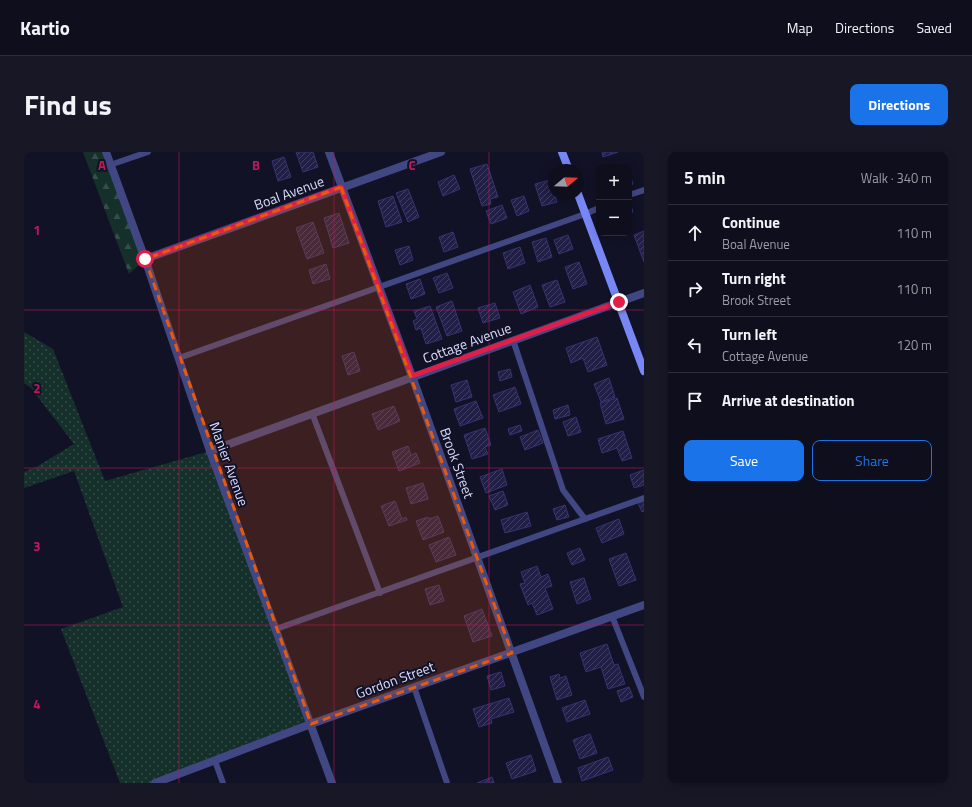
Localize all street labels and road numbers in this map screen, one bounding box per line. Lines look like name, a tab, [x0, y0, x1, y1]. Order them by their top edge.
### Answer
street label: Boal Avenue	[251, 170, 327, 215]
street label: Cottage Avenue	[420, 317, 514, 368]
street label: Manier Avenue	[205, 419, 254, 509]
street label: Brook Street	[435, 424, 480, 501]
street label: Gordon Street	[353, 656, 437, 703]

